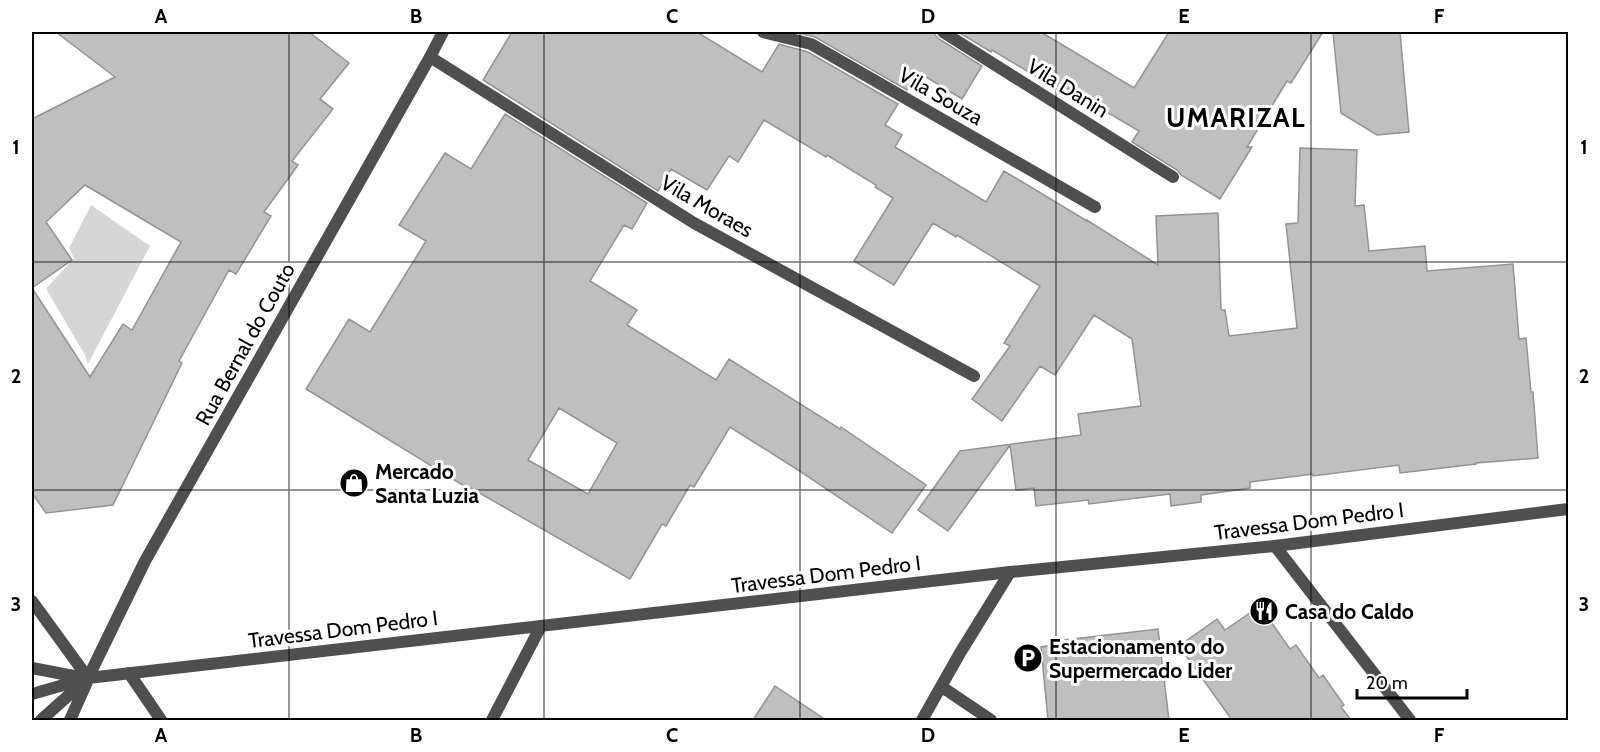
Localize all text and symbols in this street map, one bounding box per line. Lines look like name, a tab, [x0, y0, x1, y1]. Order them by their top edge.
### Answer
text: A	[155, 4, 168, 28]
text: B	[410, 4, 422, 28]
text: C	[666, 4, 678, 28]
text: D	[921, 4, 935, 28]
text: E	[1178, 4, 1190, 28]
text: F	[1434, 4, 1445, 28]
street label: Vila Danin	[1023, 53, 1113, 123]
street label: Vila Souza	[895, 62, 987, 130]
district label: UMARIZAL	[1166, 101, 1306, 134]
text: 1	[12, 135, 20, 159]
text: 1	[1580, 135, 1588, 159]
street label: Vila Moraes	[656, 170, 758, 243]
street label: Rua Bernal do Couto	[190, 259, 300, 429]
text: 2	[11, 364, 21, 388]
text: 2	[1579, 364, 1589, 388]
place label: Mercado Santa Luzia	[375, 459, 479, 508]
shop icon: Mercado Santa Luzia	[338, 467, 370, 499]
street label: Travessa Dom Pedro I	[1213, 497, 1405, 545]
street label: Travessa Dom Pedro I	[730, 550, 922, 598]
text: 3	[11, 592, 21, 616]
text: 3	[1579, 592, 1589, 616]
restaurant icon: Casa do Caldo	[1248, 595, 1280, 627]
place label: Casa do Caldo	[1285, 599, 1414, 624]
street label: Travessa Dom Pedro I	[247, 605, 439, 653]
place label: Estacionamento do Supermercado Lider	[1049, 634, 1232, 683]
parking icon: Estacionamento do Supermercado Lider	[1012, 642, 1044, 674]
scale bar	[1357, 662, 1466, 700]
text: 20 m	[1366, 672, 1408, 694]
text: A	[155, 723, 168, 747]
text: B	[410, 723, 422, 747]
text: C	[666, 723, 678, 747]
text: D	[921, 723, 935, 747]
text: E	[1178, 723, 1190, 747]
text: F	[1434, 723, 1445, 747]

